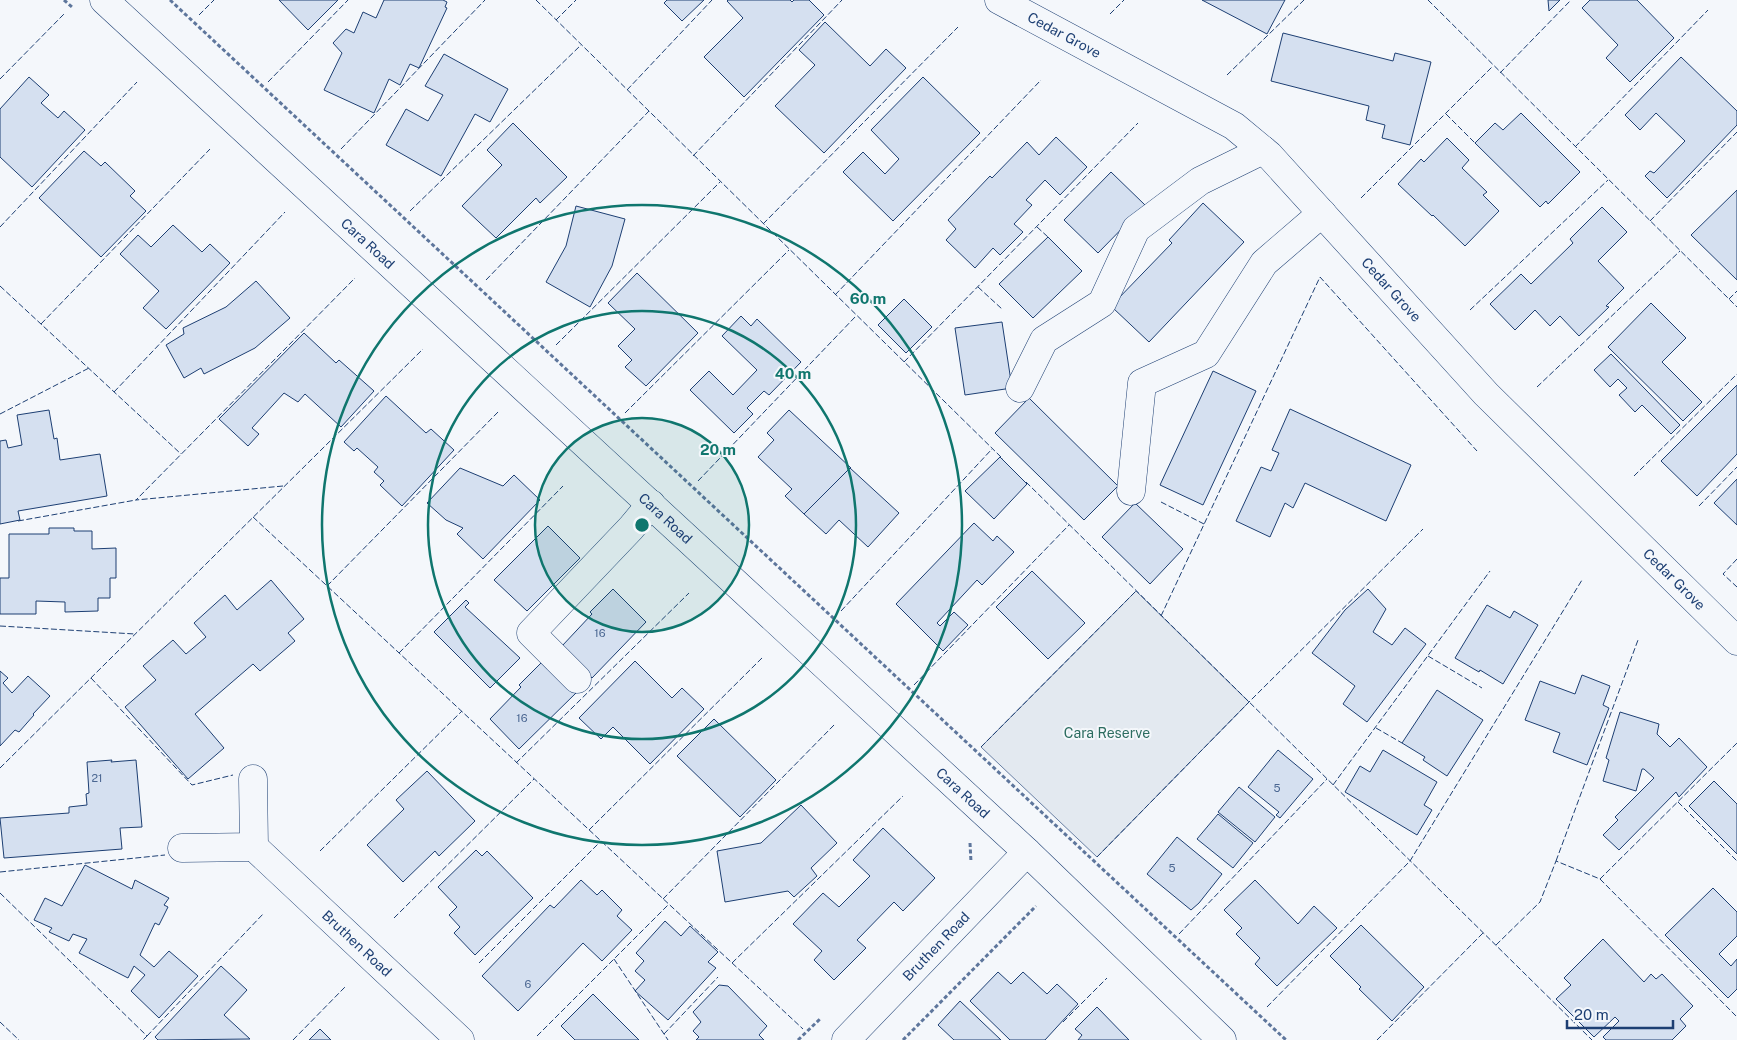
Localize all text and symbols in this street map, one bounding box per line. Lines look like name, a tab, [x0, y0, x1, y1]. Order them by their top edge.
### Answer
street label: Cedar Grove	[1025, 9, 1104, 61]
street label: Cara Road	[338, 215, 398, 272]
street label: Cedar Grove	[1358, 254, 1424, 325]
text: 60 m	[850, 290, 886, 307]
text: 40 m	[775, 365, 811, 382]
text: 20 m	[700, 441, 736, 458]
street label: Cara Road	[635, 490, 695, 547]
centre of rings	[633, 516, 651, 534]
street label: Cedar Grove	[1640, 545, 1709, 613]
house number: 16	[594, 627, 606, 639]
house number: 16	[516, 712, 528, 724]
park label: Cara Reserve	[1064, 725, 1150, 741]
street label: Cara Road	[933, 764, 993, 821]
house number: 21	[91, 772, 103, 784]
house number: 5	[1273, 782, 1281, 794]
house number: 5	[1168, 862, 1176, 874]
street label: Bruthen Road	[319, 907, 395, 980]
street label: Bruthen Road	[899, 909, 973, 984]
house number: 6	[525, 978, 532, 990]
scale bar	[1567, 998, 1673, 1030]
text: 20 m	[1574, 1006, 1609, 1023]

